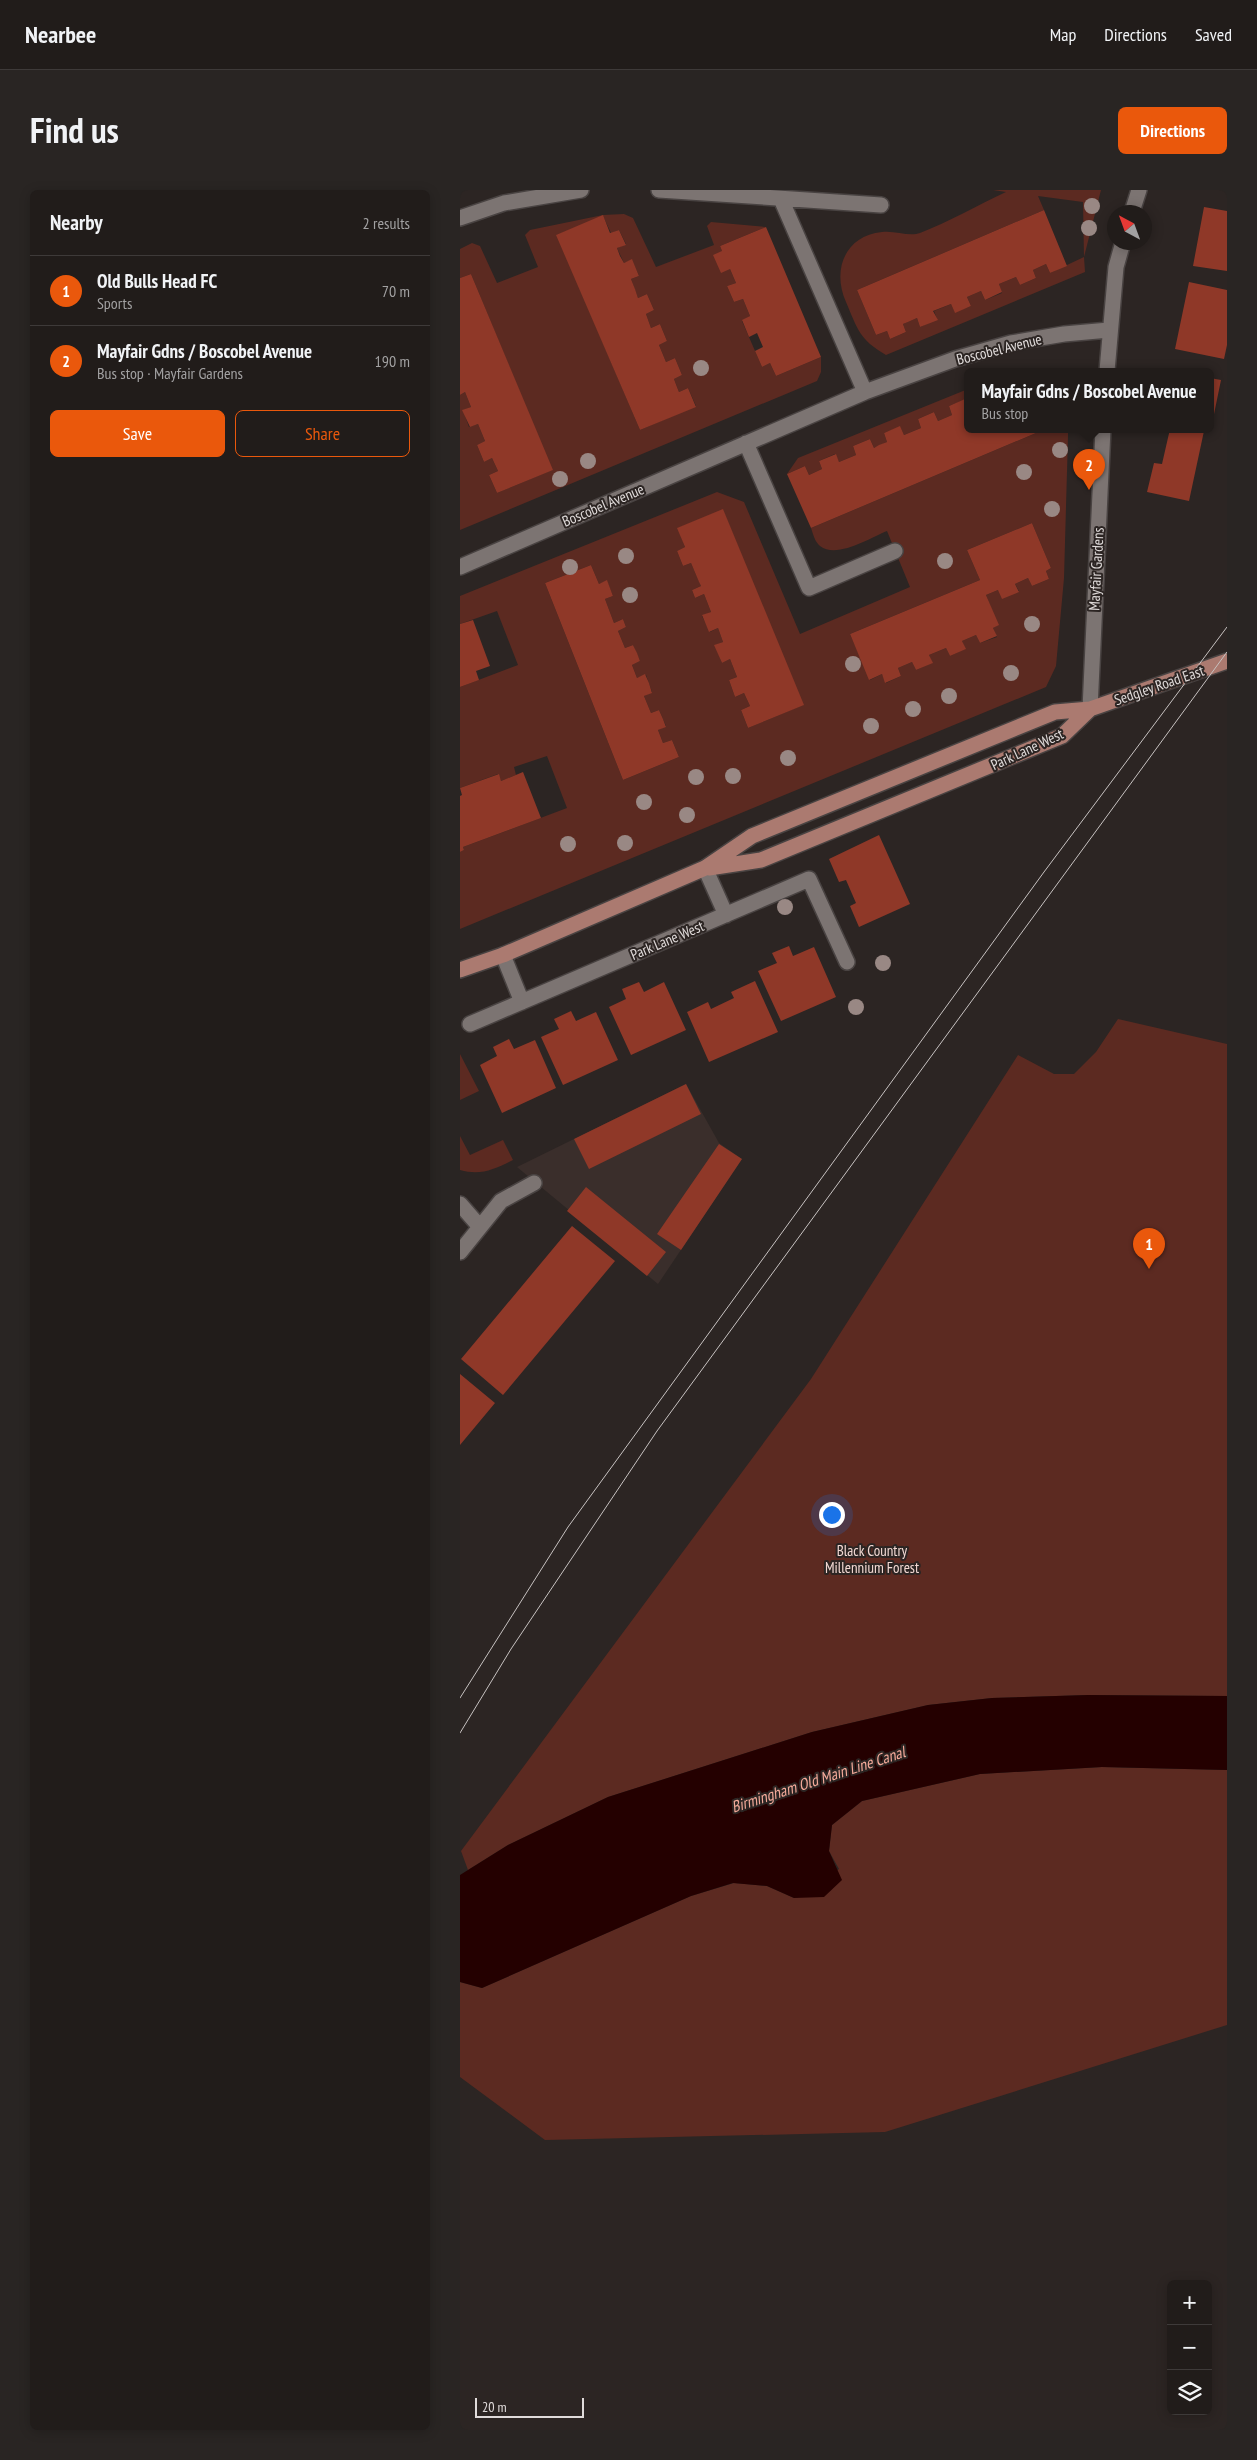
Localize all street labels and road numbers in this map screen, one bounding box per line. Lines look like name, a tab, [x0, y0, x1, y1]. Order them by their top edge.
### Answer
street label: Boscobel Avenue	[954, 329, 1044, 369]
street label: Boscobel Avenue	[559, 479, 647, 531]
street label: Mayfair Gardens	[1084, 527, 1108, 611]
street label: Sedgley Road East	[1112, 661, 1206, 709]
street label: Park Lane West	[988, 724, 1066, 774]
street label: Park Lane West	[627, 916, 707, 964]

